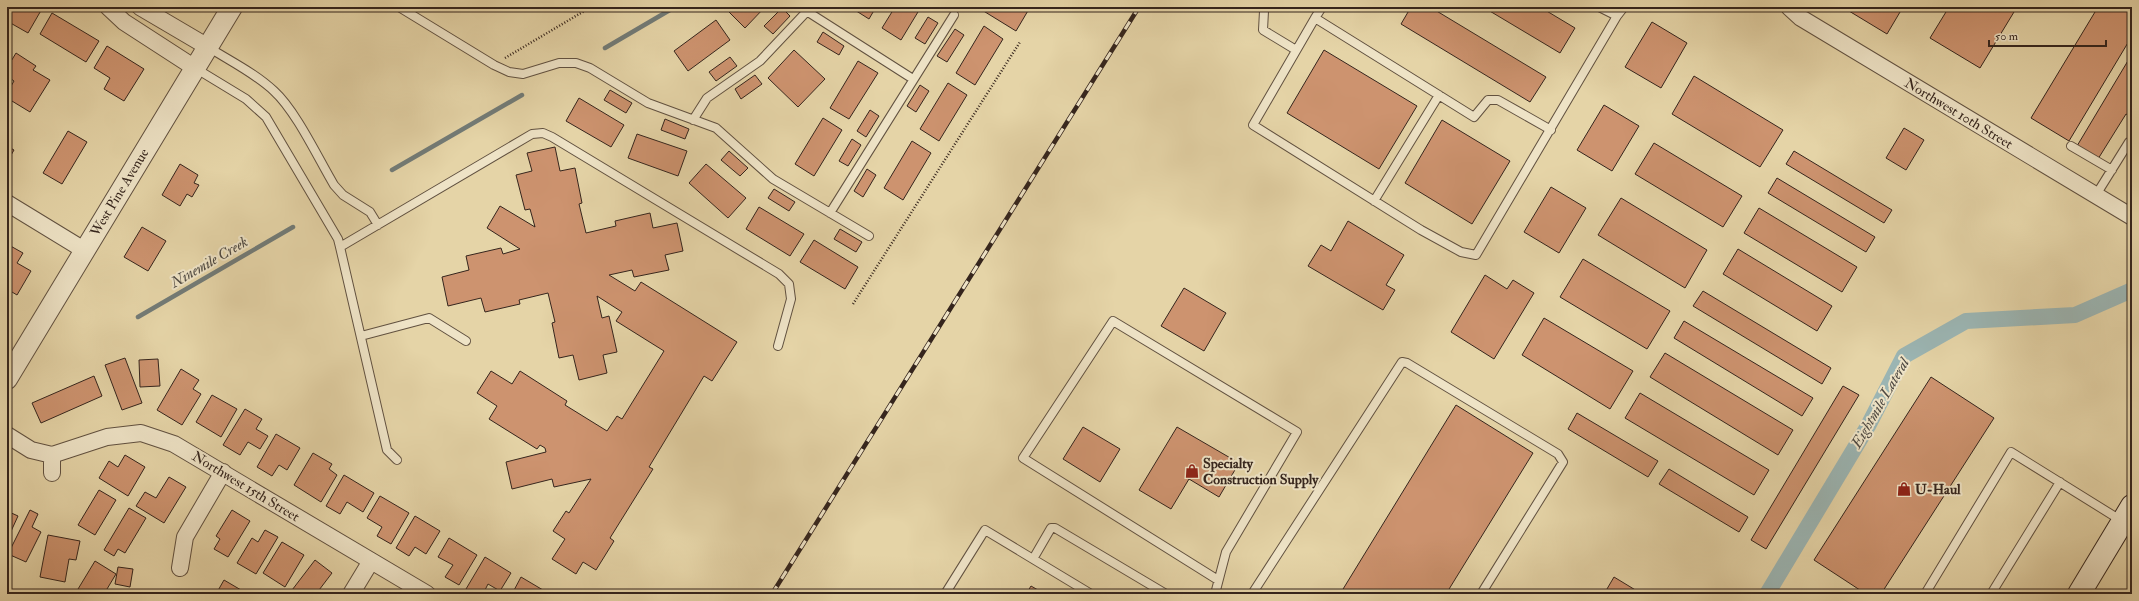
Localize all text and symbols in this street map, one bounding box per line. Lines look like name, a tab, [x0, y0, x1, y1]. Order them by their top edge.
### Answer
scale bar	[1989, 22, 2106, 48]
text: 50 m	[1995, 29, 2019, 44]
street label: Northwest 10th Street	[1902, 74, 2016, 153]
street label: West Pine Avenue	[86, 145, 152, 240]
water label: Ninemile Creek	[166, 233, 251, 293]
water label: Eightmile Lateral	[1846, 354, 1915, 453]
street label: Northwest 15th Street	[189, 448, 303, 525]
place label: Specialty Construction Supply	[1203, 455, 1319, 489]
shop icon: Specialty Construction Supply	[1184, 463, 1200, 479]
shop icon: U-Haul	[1896, 481, 1912, 497]
place label: U-Haul	[1915, 481, 1961, 498]

